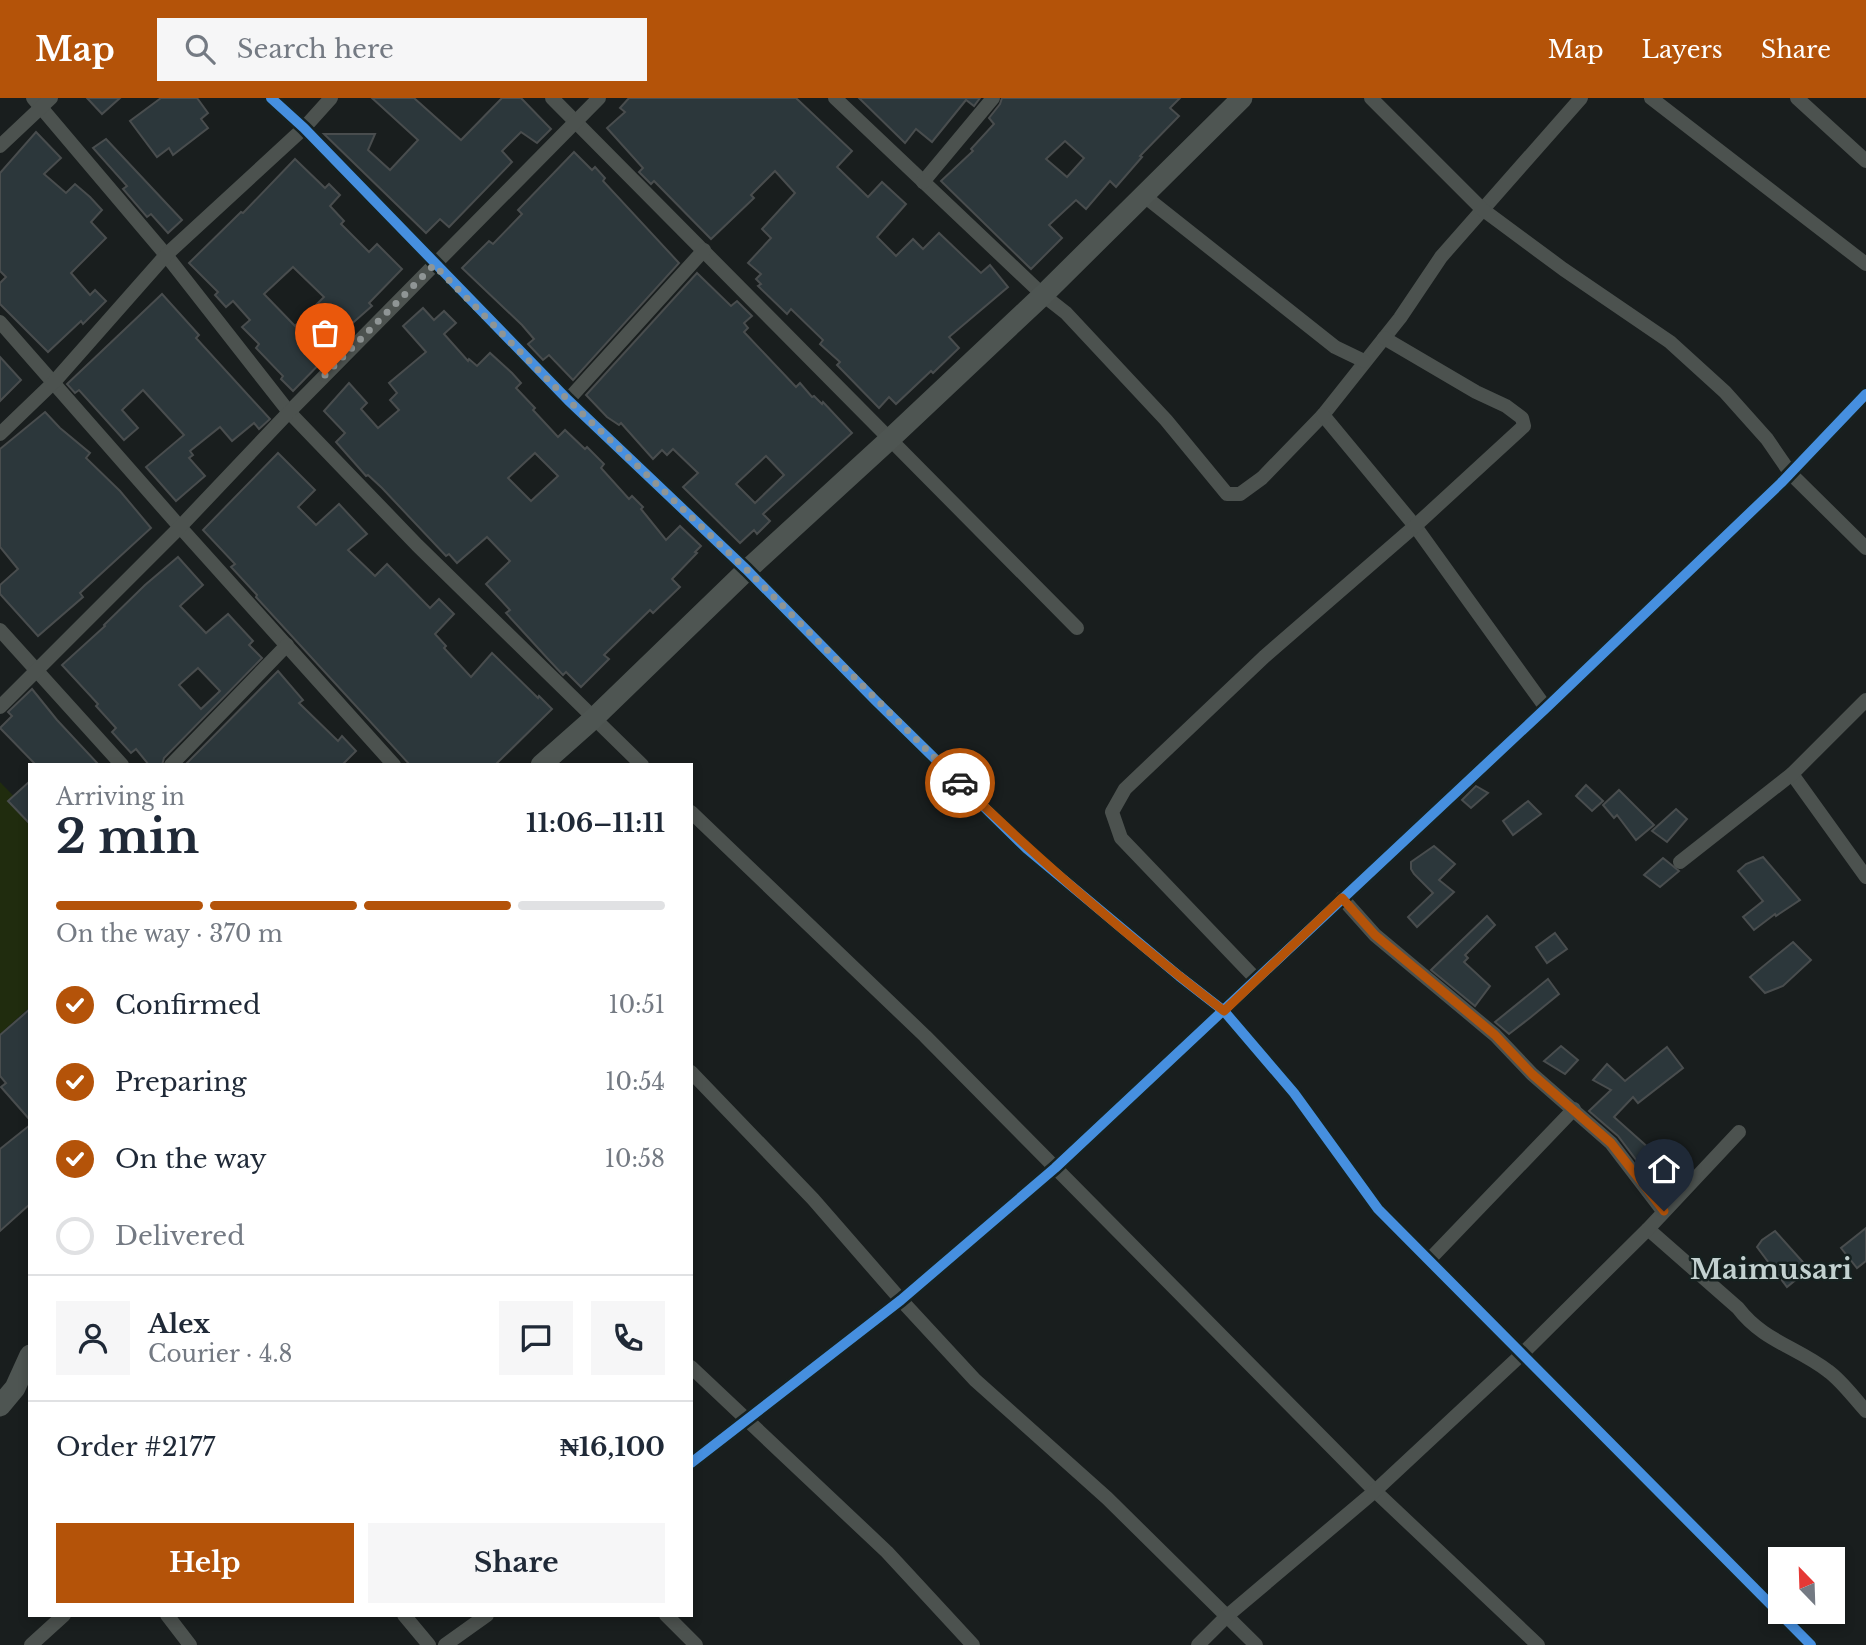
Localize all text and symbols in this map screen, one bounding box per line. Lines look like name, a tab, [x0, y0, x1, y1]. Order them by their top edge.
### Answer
search box	[157, 18, 647, 81]
text: Map	[35, 29, 115, 70]
icon: search	[181, 30, 219, 68]
text: Search here	[237, 33, 394, 65]
text: Map	[1548, 35, 1604, 64]
text: Layers	[1642, 35, 1723, 64]
text: Share	[1761, 35, 1831, 64]
pin	[295, 303, 355, 375]
icon: bag	[306, 314, 344, 352]
courier	[925, 748, 995, 818]
icon: car	[941, 764, 979, 802]
text: Arriving in	[56, 783, 185, 811]
text: 11:06–11:11	[526, 807, 665, 839]
text: 2 min	[56, 808, 199, 865]
text: On the way · 370 m	[56, 920, 283, 948]
icon: check	[56, 986, 94, 1024]
text: Confirmed	[115, 989, 260, 1021]
text: 10:51	[608, 991, 665, 1019]
icon: check	[56, 1063, 94, 1101]
text: Preparing	[115, 1066, 247, 1098]
text: 10:54	[605, 1068, 665, 1096]
pin	[1634, 1139, 1694, 1211]
icon: check	[56, 1140, 94, 1178]
text: On the way	[115, 1143, 267, 1175]
text: 10:58	[605, 1145, 665, 1173]
icon: home	[1645, 1150, 1683, 1188]
text: Delivered	[115, 1220, 245, 1252]
district label: Maimusari	[1690, 1252, 1852, 1287]
button: person	[56, 1301, 130, 1375]
button: chat	[499, 1301, 573, 1375]
button: phone	[591, 1301, 665, 1375]
text: Alex	[148, 1308, 210, 1340]
text: Courier · 4.8	[148, 1340, 293, 1368]
text: Order #2177	[56, 1431, 215, 1463]
text: ₦16,100	[560, 1431, 665, 1463]
button: Help	[56, 1523, 354, 1603]
button: Share	[368, 1523, 665, 1603]
north arrow	[1768, 1547, 1844, 1624]
map controls	[1768, 1547, 1845, 1624]

